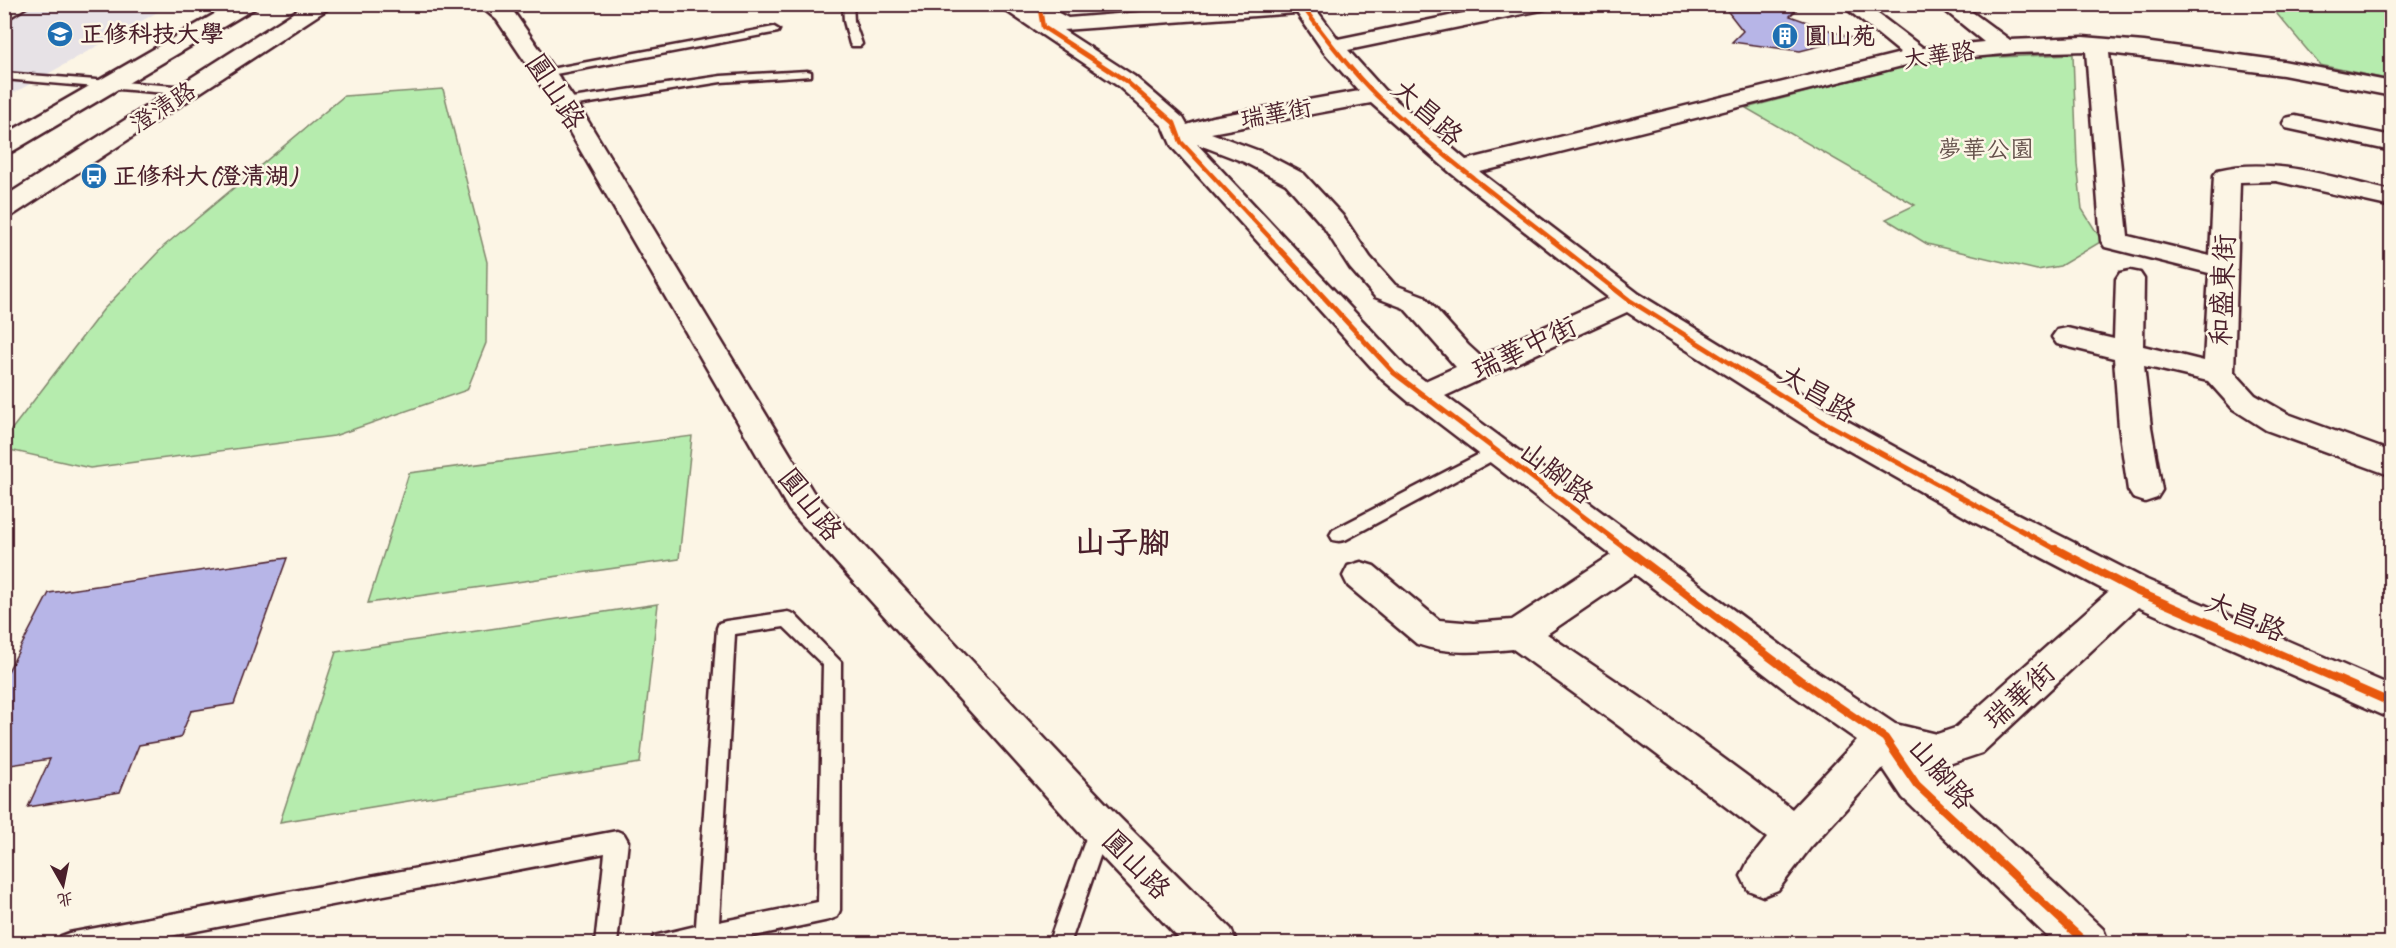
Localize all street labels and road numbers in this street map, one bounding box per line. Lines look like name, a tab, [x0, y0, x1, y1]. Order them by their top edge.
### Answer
street label: 大華路	[1901, 35, 1977, 75]
street label: 圓山路	[518, 47, 593, 136]
street label: 大昌路	[1385, 71, 1471, 153]
street label: 澄清路	[125, 75, 201, 139]
street label: 瑞華街	[1238, 92, 1314, 134]
street label: 和盛東街	[2203, 233, 2242, 347]
street label: 瑞華中街	[1466, 308, 1582, 387]
street label: 大昌路	[1773, 357, 1863, 430]
street label: 山腳路	[1513, 433, 1601, 512]
street label: 圓山路	[771, 460, 850, 548]
street label: 大昌路	[2200, 584, 2291, 649]
street label: 瑞華街	[1976, 654, 2062, 736]
street label: 山腳路	[1901, 730, 1982, 817]
street label: 圓山路	[1095, 822, 1178, 907]

